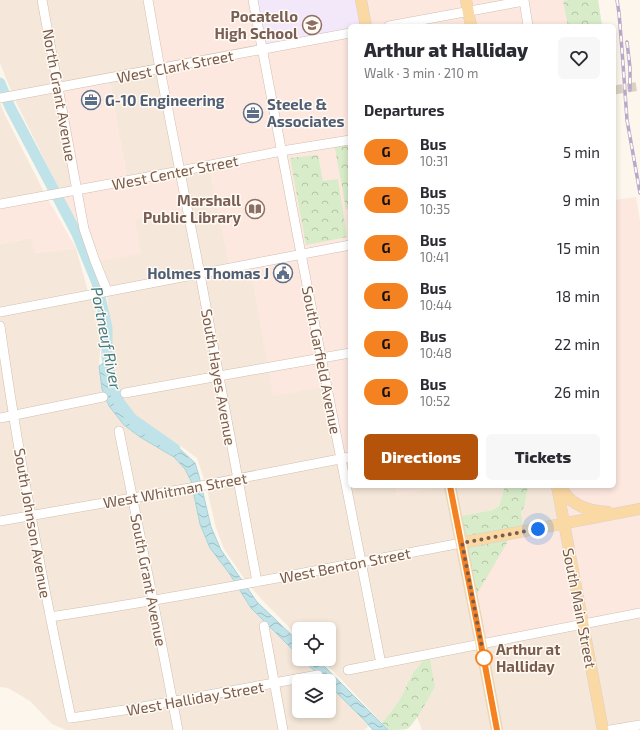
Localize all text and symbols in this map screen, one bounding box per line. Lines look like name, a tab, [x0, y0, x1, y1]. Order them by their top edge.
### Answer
place label: Pocatello High School	[214, 7, 298, 42]
school or university icon: Pocatello High School	[301, 14, 323, 36]
street label: North Grant Avenue	[39, 27, 81, 163]
button: heart	[558, 37, 600, 79]
text: Arthur at Halliday	[364, 38, 528, 61]
street label: West Clark Street	[115, 46, 235, 86]
text: Walk · 3 min · 210 m	[364, 65, 478, 81]
office icon: G-10 Engineering	[80, 89, 102, 111]
place label: G-10 Engineering	[105, 91, 225, 109]
place label: Steele & Associates	[267, 95, 345, 130]
text: Departures	[364, 101, 444, 119]
office icon: Steele & Associates	[242, 102, 264, 124]
text: Bus	[420, 135, 446, 153]
text: G	[381, 143, 391, 160]
text: 5 min	[563, 143, 600, 161]
street label: West Center Street	[110, 151, 240, 193]
text: 10:31	[420, 153, 448, 169]
text: Bus	[420, 183, 446, 201]
place label: Marshall Public Library	[143, 191, 242, 227]
text: G	[381, 191, 391, 208]
text: 9 min	[562, 191, 600, 209]
library icon: Marshall Public Library	[244, 198, 266, 220]
text: 10:35	[420, 201, 450, 217]
text: Bus	[420, 231, 446, 249]
text: G	[381, 239, 391, 256]
text: 15 min	[557, 239, 600, 257]
text: 10:41	[420, 249, 449, 265]
public building icon: Holmes Thomas J	[272, 262, 294, 284]
place label: Holmes Thomas J	[147, 264, 269, 282]
text: Bus	[420, 279, 446, 297]
street label: South Garfield Avenue	[299, 284, 345, 436]
water label: Portneuf River	[88, 285, 126, 392]
text: G	[381, 287, 391, 304]
text: 18 min	[556, 287, 600, 305]
text: 10:44	[420, 297, 452, 313]
street label: South Hayes Avenue	[198, 307, 240, 447]
text: Bus	[420, 327, 446, 345]
text: G	[381, 335, 391, 352]
text: 22 min	[554, 335, 600, 353]
text: 10:48	[420, 345, 452, 361]
text: Bus	[420, 375, 446, 393]
text: G	[381, 383, 391, 400]
text: 26 min	[554, 383, 600, 401]
text: 10:52	[420, 393, 450, 409]
button: Directions	[364, 434, 478, 480]
button: Tickets	[486, 434, 600, 480]
street label: South Johnson Avenue	[11, 447, 55, 599]
street label: West Whitman Street	[102, 468, 249, 512]
street label: South Grant Avenue	[127, 512, 171, 648]
your location	[528, 519, 548, 539]
street label: West Benton Street	[278, 543, 412, 586]
street label: South Main Street	[560, 546, 601, 670]
map controls	[292, 622, 336, 718]
button: locate	[292, 622, 336, 666]
place label: Arthur at Halliday	[496, 640, 560, 676]
marker: Arthur at Halliday	[475, 649, 493, 667]
button: layers	[292, 674, 336, 718]
street label: West Halliday Street	[125, 677, 265, 719]

